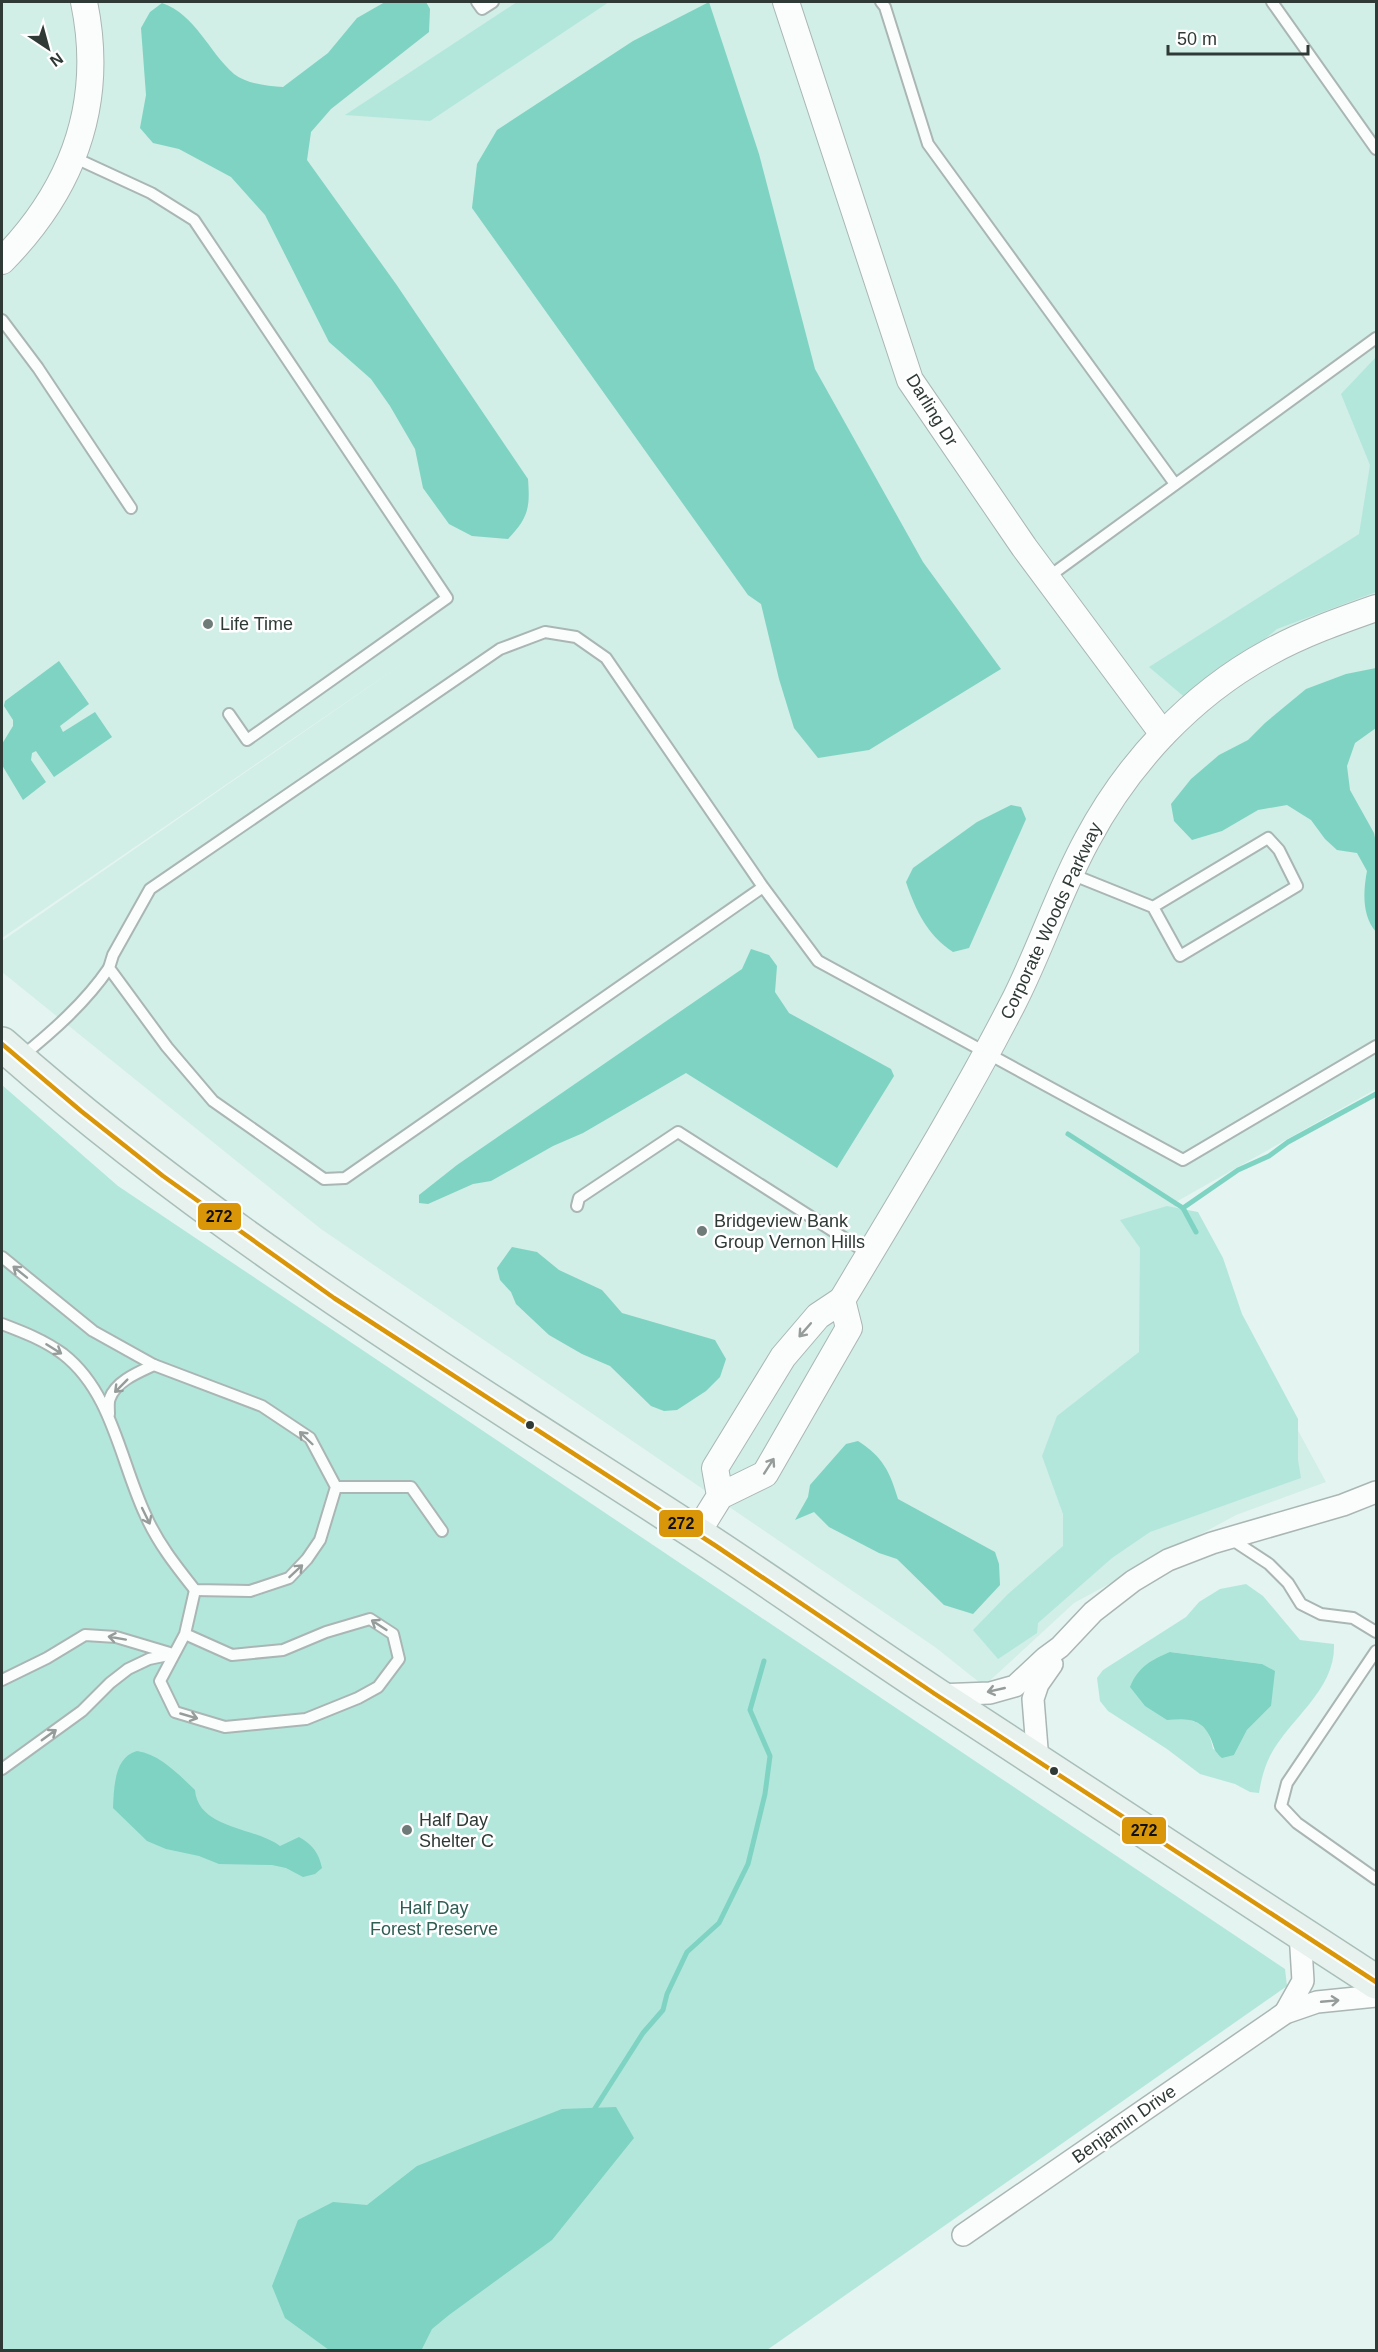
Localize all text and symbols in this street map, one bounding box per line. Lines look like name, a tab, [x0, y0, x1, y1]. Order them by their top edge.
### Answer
north arrow	[18, 18, 78, 78]
scale bar	[1168, 18, 1308, 56]
text: 50 m	[1177, 29, 1217, 49]
text: N	[47, 49, 66, 70]
street label: Darling Dr	[902, 370, 962, 450]
place label: Life Time	[220, 614, 293, 634]
marker: Life Time	[201, 617, 215, 631]
street label: Corporate Woods Parkway	[997, 819, 1105, 1023]
line badge: 272	[197, 1202, 242, 1231]
text: 272	[206, 1208, 232, 1225]
place label: Bridgeview Bank Group Vernon Hills	[714, 1211, 865, 1252]
marker: Bridgeview Bank Group Vernon Hills	[695, 1224, 709, 1238]
one-way arrow	[13, 1265, 28, 1279]
one-way arrow	[798, 1322, 812, 1337]
one-way arrow	[45, 1343, 62, 1355]
one-way arrow	[113, 1379, 128, 1394]
unlabelled marker	[524, 1419, 536, 1431]
one-way arrow	[299, 1430, 314, 1445]
one-way arrow	[762, 1458, 775, 1475]
one-way arrow	[141, 1507, 153, 1525]
line badge: 272	[658, 1509, 704, 1538]
text: 272	[668, 1515, 694, 1532]
one-way arrow	[288, 1564, 303, 1578]
one-way arrow	[371, 1618, 388, 1631]
one-way arrow	[107, 1633, 127, 1644]
one-way arrow	[987, 1685, 1006, 1697]
one-way arrow	[180, 1711, 199, 1722]
one-way arrow	[40, 1729, 56, 1741]
unlabelled marker	[1048, 1765, 1060, 1777]
place label: Half Day Shelter C	[419, 1810, 494, 1851]
line badge: 272	[1121, 1816, 1167, 1845]
text: 272	[1131, 1822, 1157, 1839]
marker: Half Day Shelter C	[400, 1823, 414, 1837]
park label: Half Day Forest Preserve	[370, 1898, 498, 1939]
one-way arrow	[1319, 1995, 1339, 2006]
street label: Benjamin Drive	[1068, 2081, 1180, 2167]

